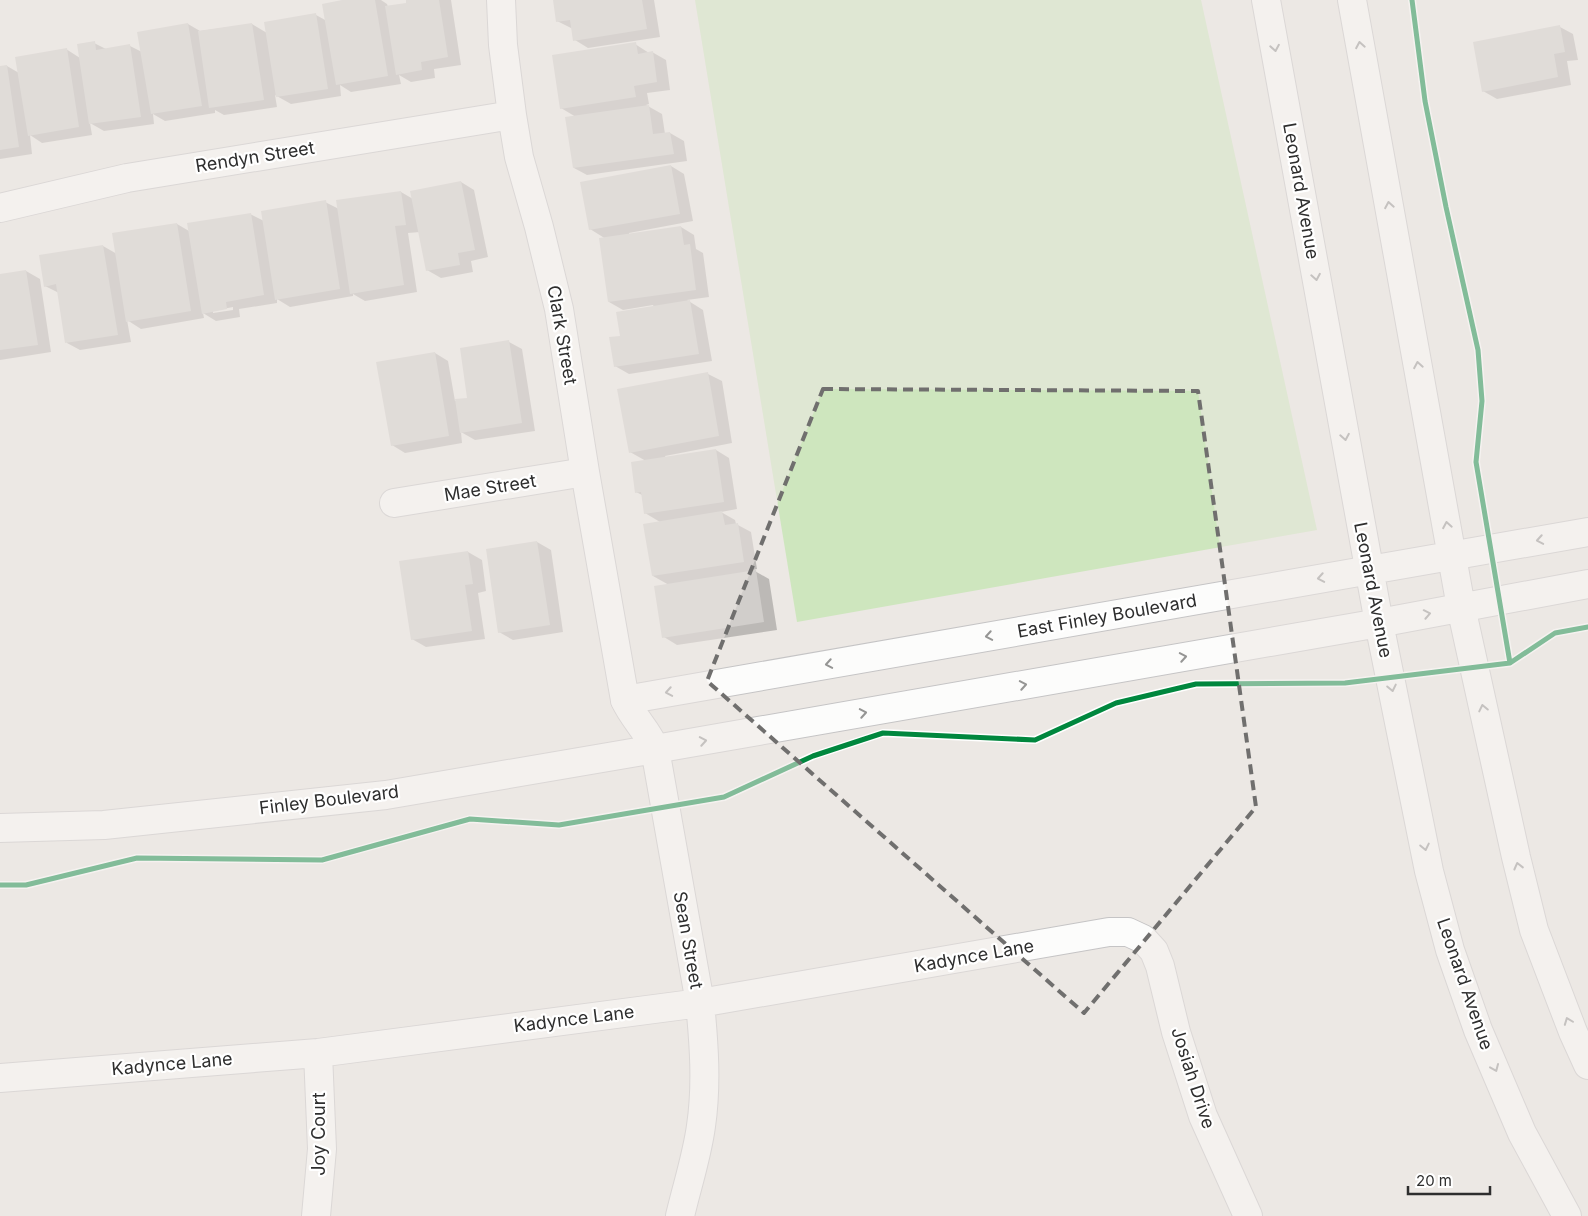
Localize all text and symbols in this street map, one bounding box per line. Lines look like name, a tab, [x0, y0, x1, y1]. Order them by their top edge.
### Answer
one-way arrow	[1356, 41, 1366, 49]
one-way arrow	[1269, 44, 1279, 52]
street label: Leonard Avenue	[1279, 121, 1324, 261]
street label: Rendyn Street	[194, 137, 316, 176]
one-way arrow	[1385, 201, 1395, 209]
one-way arrow	[1311, 272, 1321, 281]
street label: Clark Street	[543, 284, 582, 386]
one-way arrow	[1413, 361, 1423, 369]
one-way arrow	[1340, 432, 1350, 441]
street label: Mae Street	[442, 470, 537, 505]
street label: Leonard Avenue	[1350, 520, 1397, 660]
one-way arrow	[1442, 520, 1452, 529]
one-way arrow	[1536, 535, 1544, 545]
one-way arrow	[1317, 573, 1326, 583]
street label: East Finley Boulevard	[1015, 589, 1198, 642]
one-way arrow	[1422, 609, 1431, 620]
one-way arrow	[985, 631, 993, 641]
one-way arrow	[1179, 653, 1188, 663]
one-way arrow	[824, 659, 833, 669]
one-way arrow	[1019, 681, 1027, 691]
one-way arrow	[1386, 684, 1397, 693]
one-way arrow	[664, 687, 673, 697]
one-way arrow	[1478, 703, 1489, 712]
one-way arrow	[859, 708, 867, 718]
one-way arrow	[698, 736, 707, 746]
street label: Finley Boulevard	[258, 781, 400, 818]
one-way arrow	[1419, 843, 1429, 852]
one-way arrow	[1513, 862, 1524, 871]
street label: Sean Street	[670, 889, 707, 990]
street label: Leonard Avenue	[1433, 915, 1498, 1052]
street label: Kadynce Lane	[912, 935, 1035, 976]
street label: Kadynce Lane	[512, 1001, 635, 1036]
one-way arrow	[1564, 1017, 1574, 1025]
street label: Josiah Drive	[1167, 1024, 1220, 1131]
street label: Kadynce Lane	[111, 1048, 233, 1079]
one-way arrow	[1489, 1063, 1499, 1072]
street label: Joy Court	[308, 1092, 329, 1176]
scale bar	[1408, 1164, 1490, 1196]
text: 20 m	[1416, 1171, 1452, 1190]

